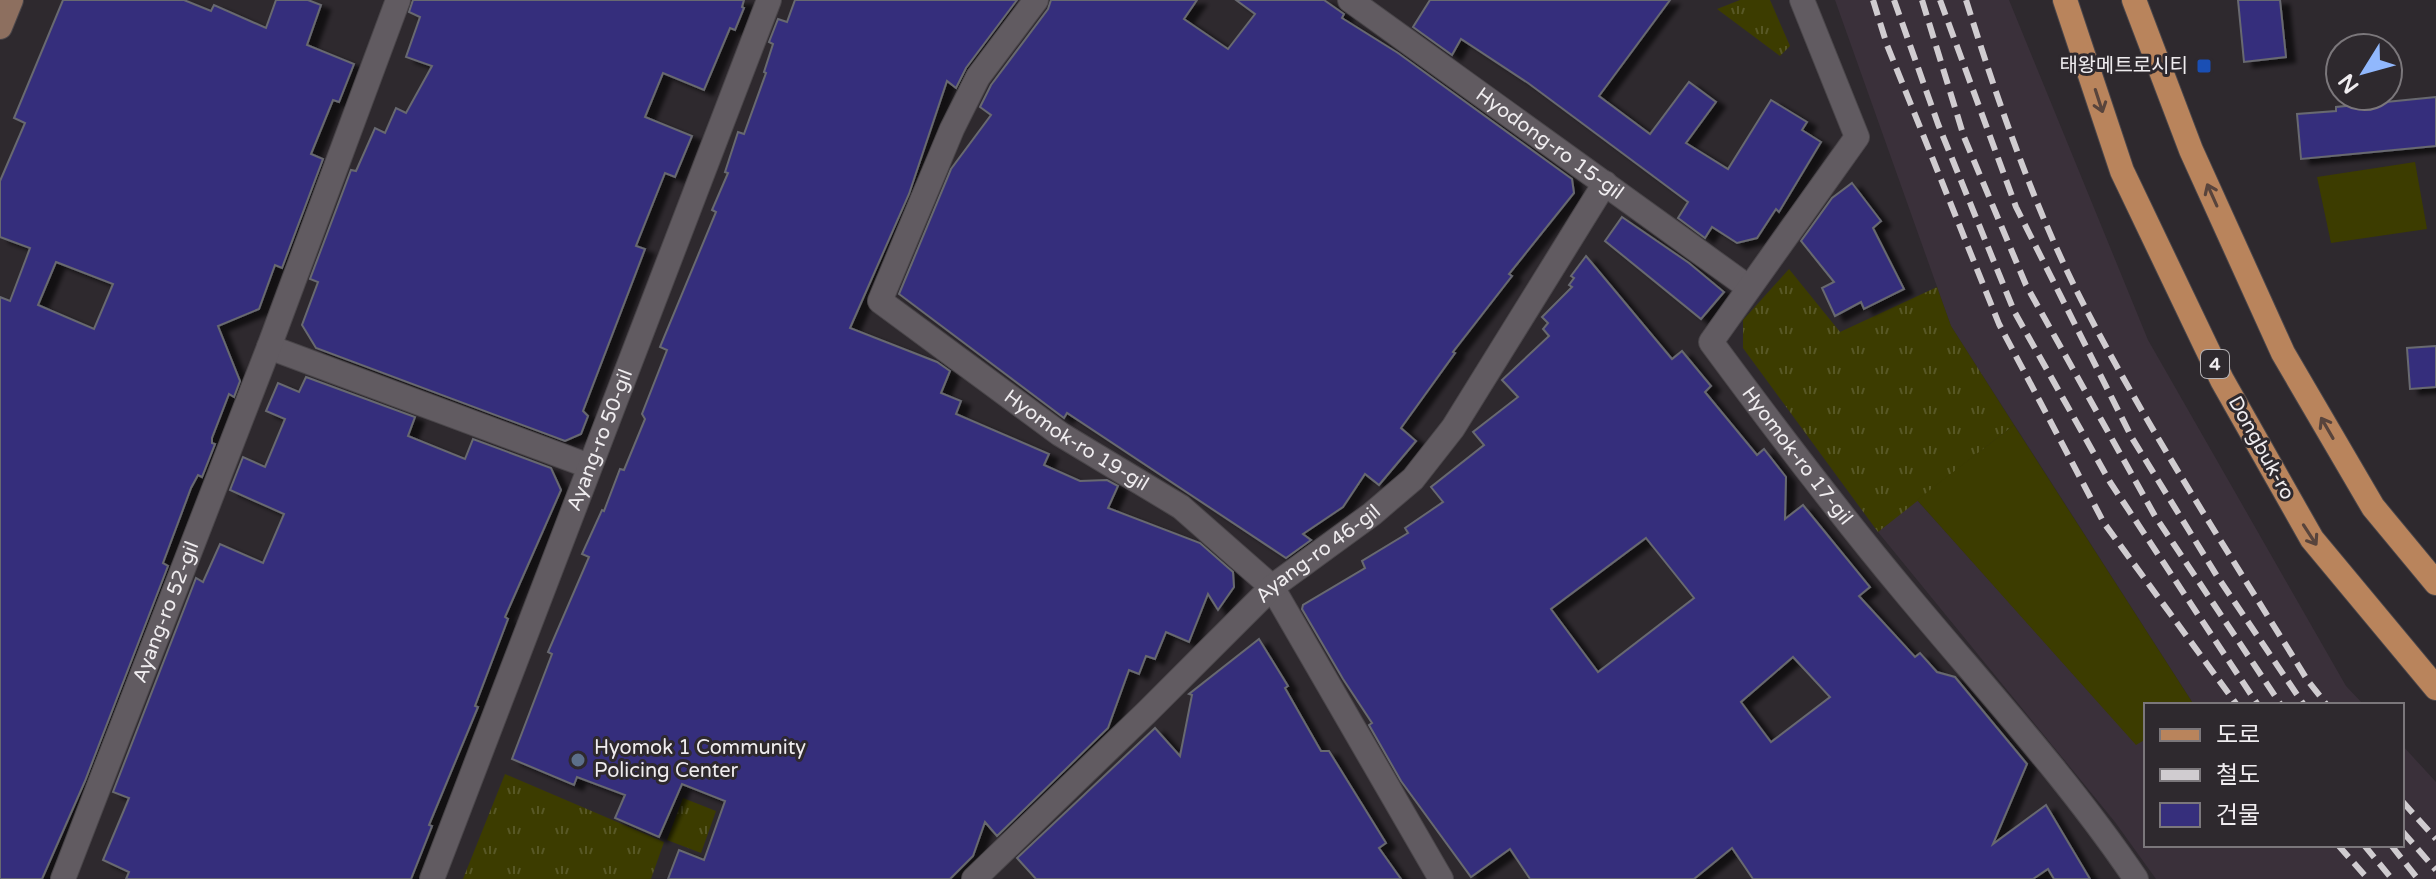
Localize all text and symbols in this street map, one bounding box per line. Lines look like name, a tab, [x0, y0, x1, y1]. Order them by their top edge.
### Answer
north arrow	[2324, 32, 2404, 112]
place label: 태왕메트로시티	[2059, 54, 2188, 78]
marker: 태왕메트로시티	[2195, 57, 2213, 75]
text: N	[2333, 69, 2365, 98]
street label: Hyodong-ro 15-gil	[1471, 83, 1628, 205]
one-way arrow	[2092, 88, 2107, 113]
one-way arrow	[2204, 184, 2219, 208]
road number: 4	[2201, 350, 2229, 378]
street label: Ayang-ro 50-gil	[562, 366, 638, 514]
street label: Hyomok-ro 17-gil	[1736, 382, 1857, 530]
street label: Hyomok-ro 19-gil	[999, 385, 1153, 497]
street label: Dongbuk-ro	[2223, 392, 2299, 504]
one-way arrow	[2319, 417, 2335, 440]
street label: Ayang-ro 46-gil	[1251, 500, 1386, 608]
one-way arrow	[2302, 523, 2319, 545]
street label: Ayang-ro 52-gil	[128, 538, 204, 686]
legend	[2144, 703, 2404, 847]
text: 도로	[2216, 721, 2260, 750]
place label: Hyomok 1 Community Policing Center	[594, 736, 806, 783]
marker: Hyomok 1 Community Policing Center	[569, 751, 587, 769]
text: 철도	[2216, 761, 2260, 790]
text: 건물	[2216, 801, 2260, 830]

